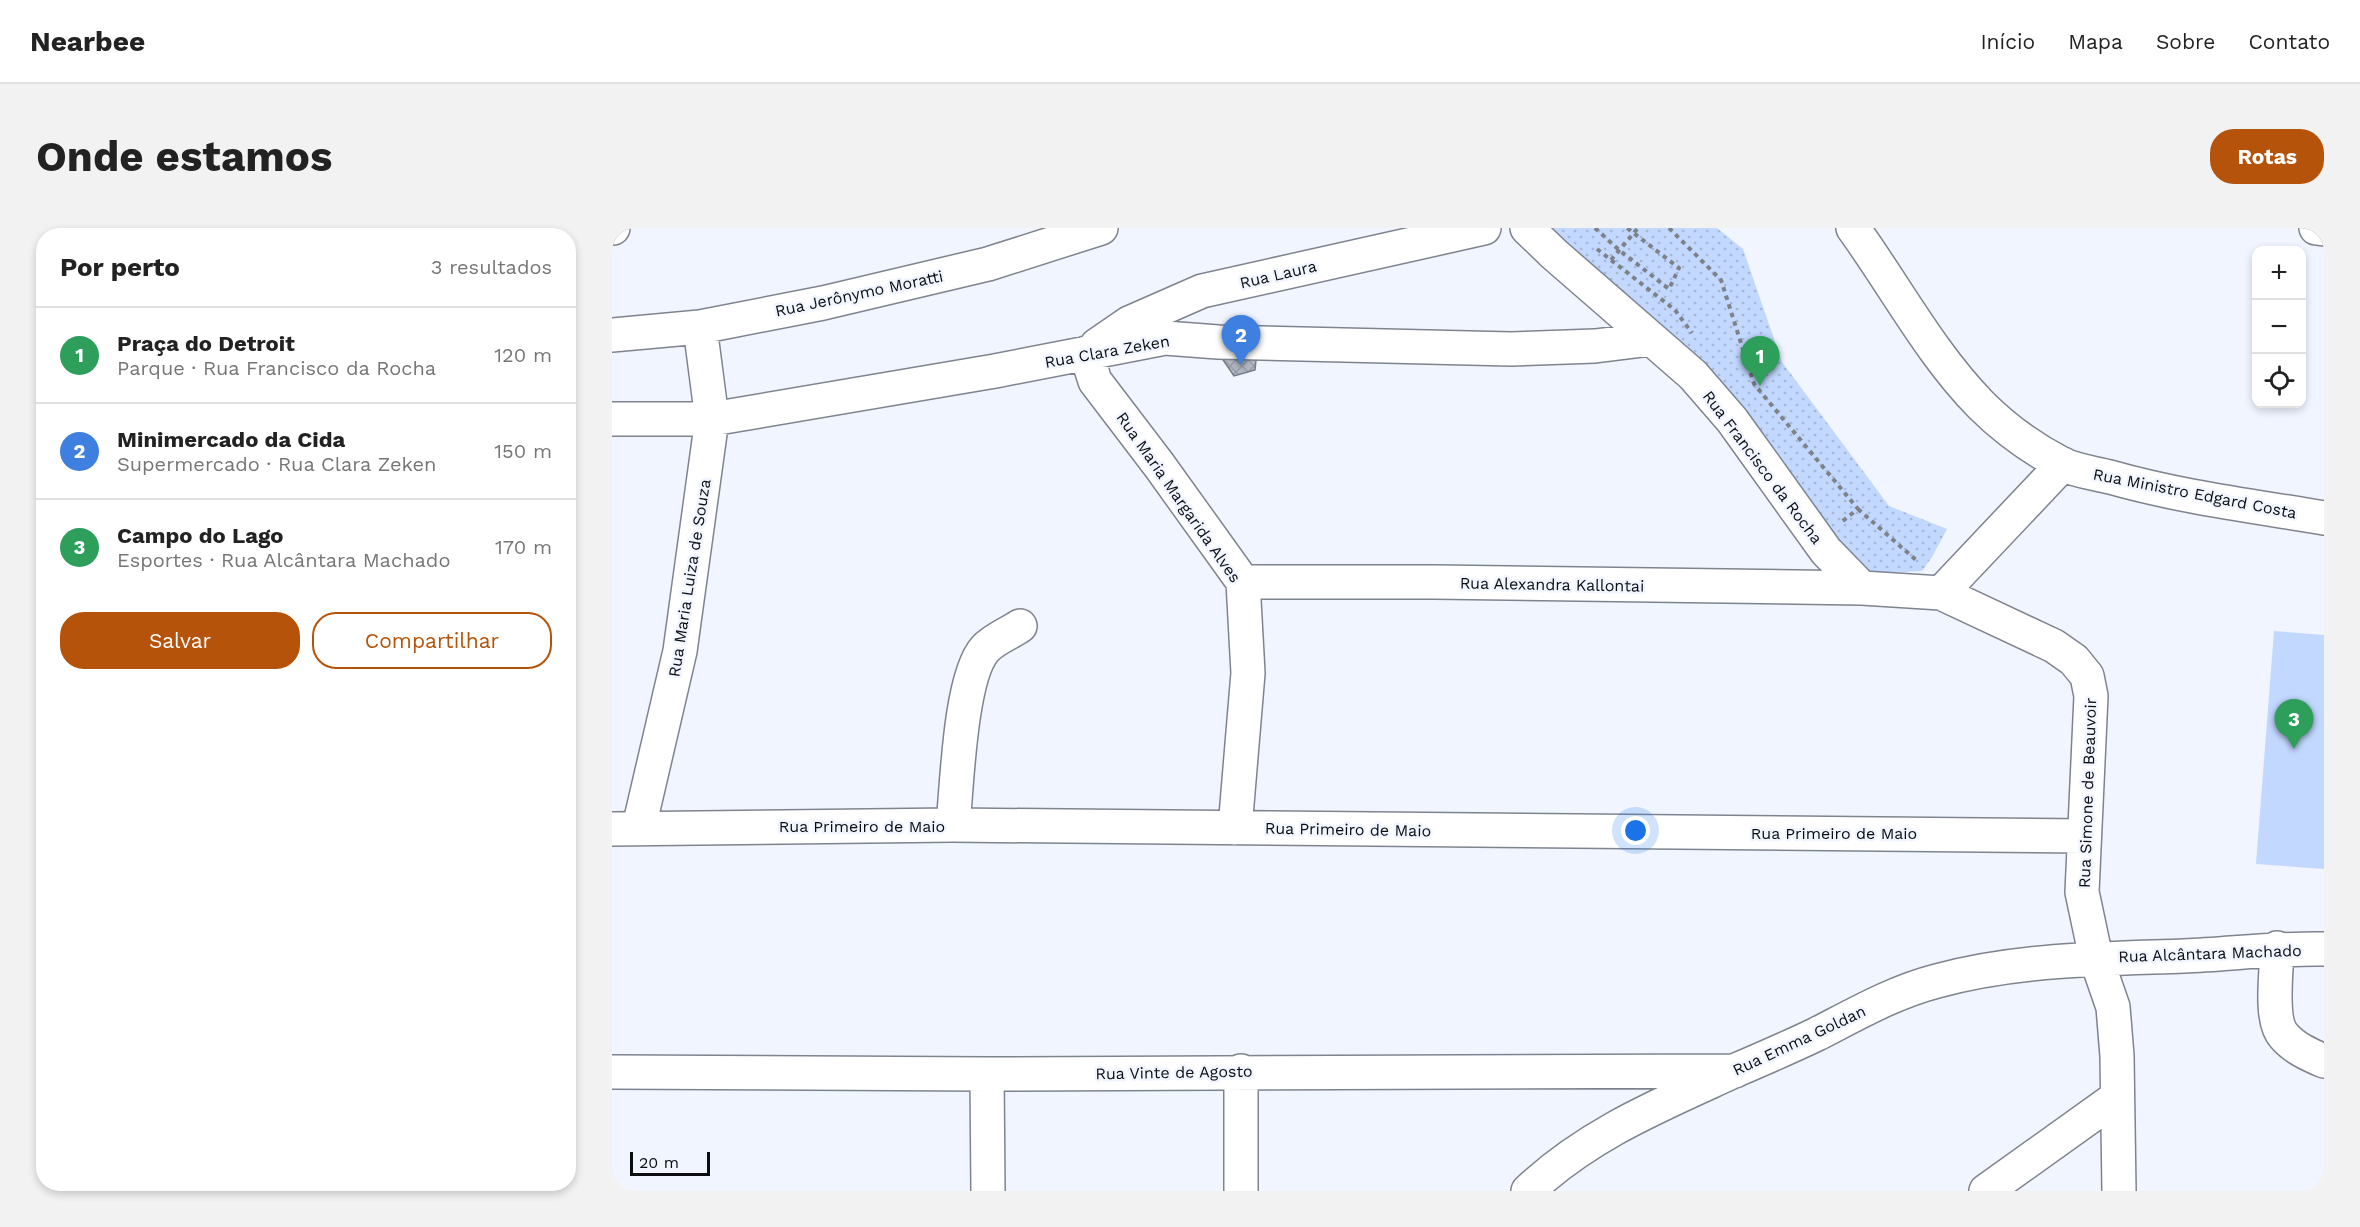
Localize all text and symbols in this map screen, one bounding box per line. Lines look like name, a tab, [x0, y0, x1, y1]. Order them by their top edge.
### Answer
text: Nearbee	[30, 25, 145, 58]
text: Início	[1980, 29, 2035, 54]
text: Mapa	[2068, 29, 2123, 54]
text: Sobre	[2156, 29, 2215, 54]
text: Contato	[2248, 29, 2330, 54]
button: Rotas	[2210, 129, 2324, 184]
text: Onde estamos	[36, 132, 332, 181]
map controls	[2252, 246, 2306, 408]
button: +	[2252, 246, 2306, 300]
text: Por perto	[60, 252, 180, 282]
text: 3 resultados	[431, 255, 552, 279]
street label: Rua Laura	[1238, 256, 1318, 293]
street label: Rua Jerônymo Moratti	[773, 266, 945, 321]
button: −	[2252, 300, 2306, 354]
pin: 2	[1222, 316, 1260, 365]
text: Praça do Detroit	[117, 331, 295, 356]
street label: Rua Clara Zeken	[1043, 331, 1171, 372]
pin: 1	[1740, 336, 1780, 386]
text: 1	[75, 343, 84, 367]
text: 120 m	[494, 343, 552, 367]
button: locate	[2252, 354, 2306, 408]
text: Parque · Rua Francisco da Rocha	[117, 356, 436, 380]
street label: Rua Francisco da Rocha	[1699, 387, 1826, 548]
street label: Rua Maria Margarida Alves	[1112, 408, 1245, 586]
text: Minimercado da Cida	[117, 427, 345, 452]
text: 2	[74, 439, 85, 463]
text: 150 m	[494, 439, 552, 463]
text: Supermercado · Rua Clara Zeken	[117, 452, 436, 476]
street label: Rua Ministro Edgard Costa	[2091, 464, 2298, 523]
street label: Rua Maria Luiza de Souza	[664, 478, 715, 678]
text: Campo do Lago	[117, 523, 284, 548]
text: 3	[74, 535, 85, 559]
text: 170 m	[495, 535, 552, 559]
text: Esportes · Rua Alcântara Machado	[117, 548, 450, 572]
street label: Rua Alexandra Kallontai	[1460, 573, 1644, 596]
button: Salvar	[60, 612, 300, 669]
button: Compartilhar	[312, 612, 552, 669]
street label: Rua Simone de Beauvoir	[2075, 697, 2100, 888]
pin: 3	[2274, 700, 2314, 749]
your location	[1621, 816, 1650, 845]
street label: Rua Primeiro de Maio	[779, 817, 945, 836]
street label: Rua Primeiro de Maio	[1265, 819, 1431, 840]
street label: Rua Primeiro de Maio	[1751, 824, 1917, 843]
street label: Rua Alcântara Machado	[2118, 941, 2302, 966]
street label: Rua Emma Goldan	[1730, 1001, 1869, 1080]
street label: Rua Vinte de Agosto	[1095, 1062, 1253, 1083]
scale bar	[630, 1149, 710, 1176]
text: 20 m	[639, 1153, 679, 1172]

